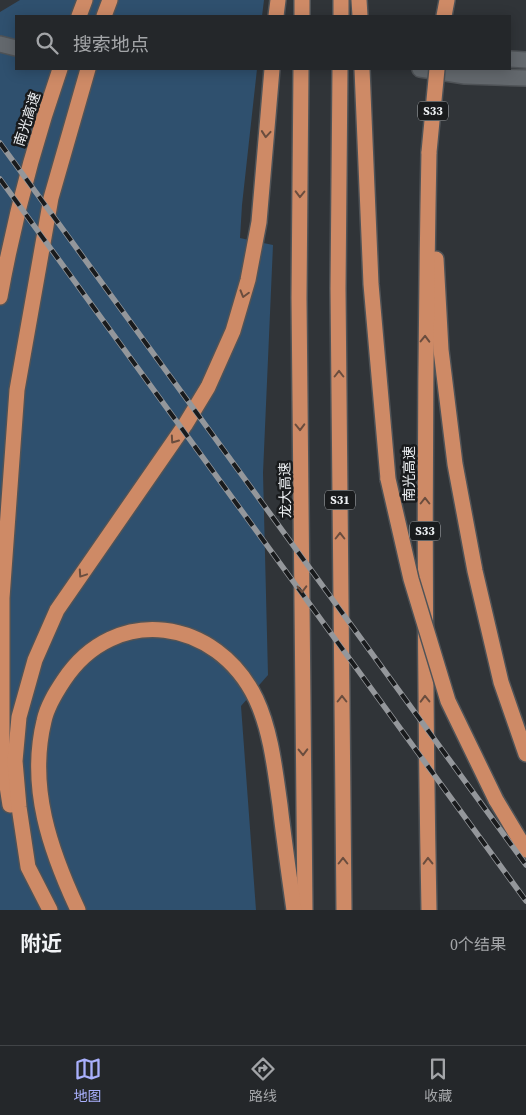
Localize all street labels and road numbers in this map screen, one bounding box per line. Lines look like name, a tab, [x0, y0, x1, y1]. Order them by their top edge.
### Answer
street label: 南光高速	[9, 89, 45, 149]
road number: S33	[418, 102, 448, 120]
street label: 南光高速	[399, 446, 419, 502]
street label: 龙大高速	[275, 462, 295, 518]
road number: S31	[325, 490, 355, 510]
road number: S33	[410, 522, 440, 540]

